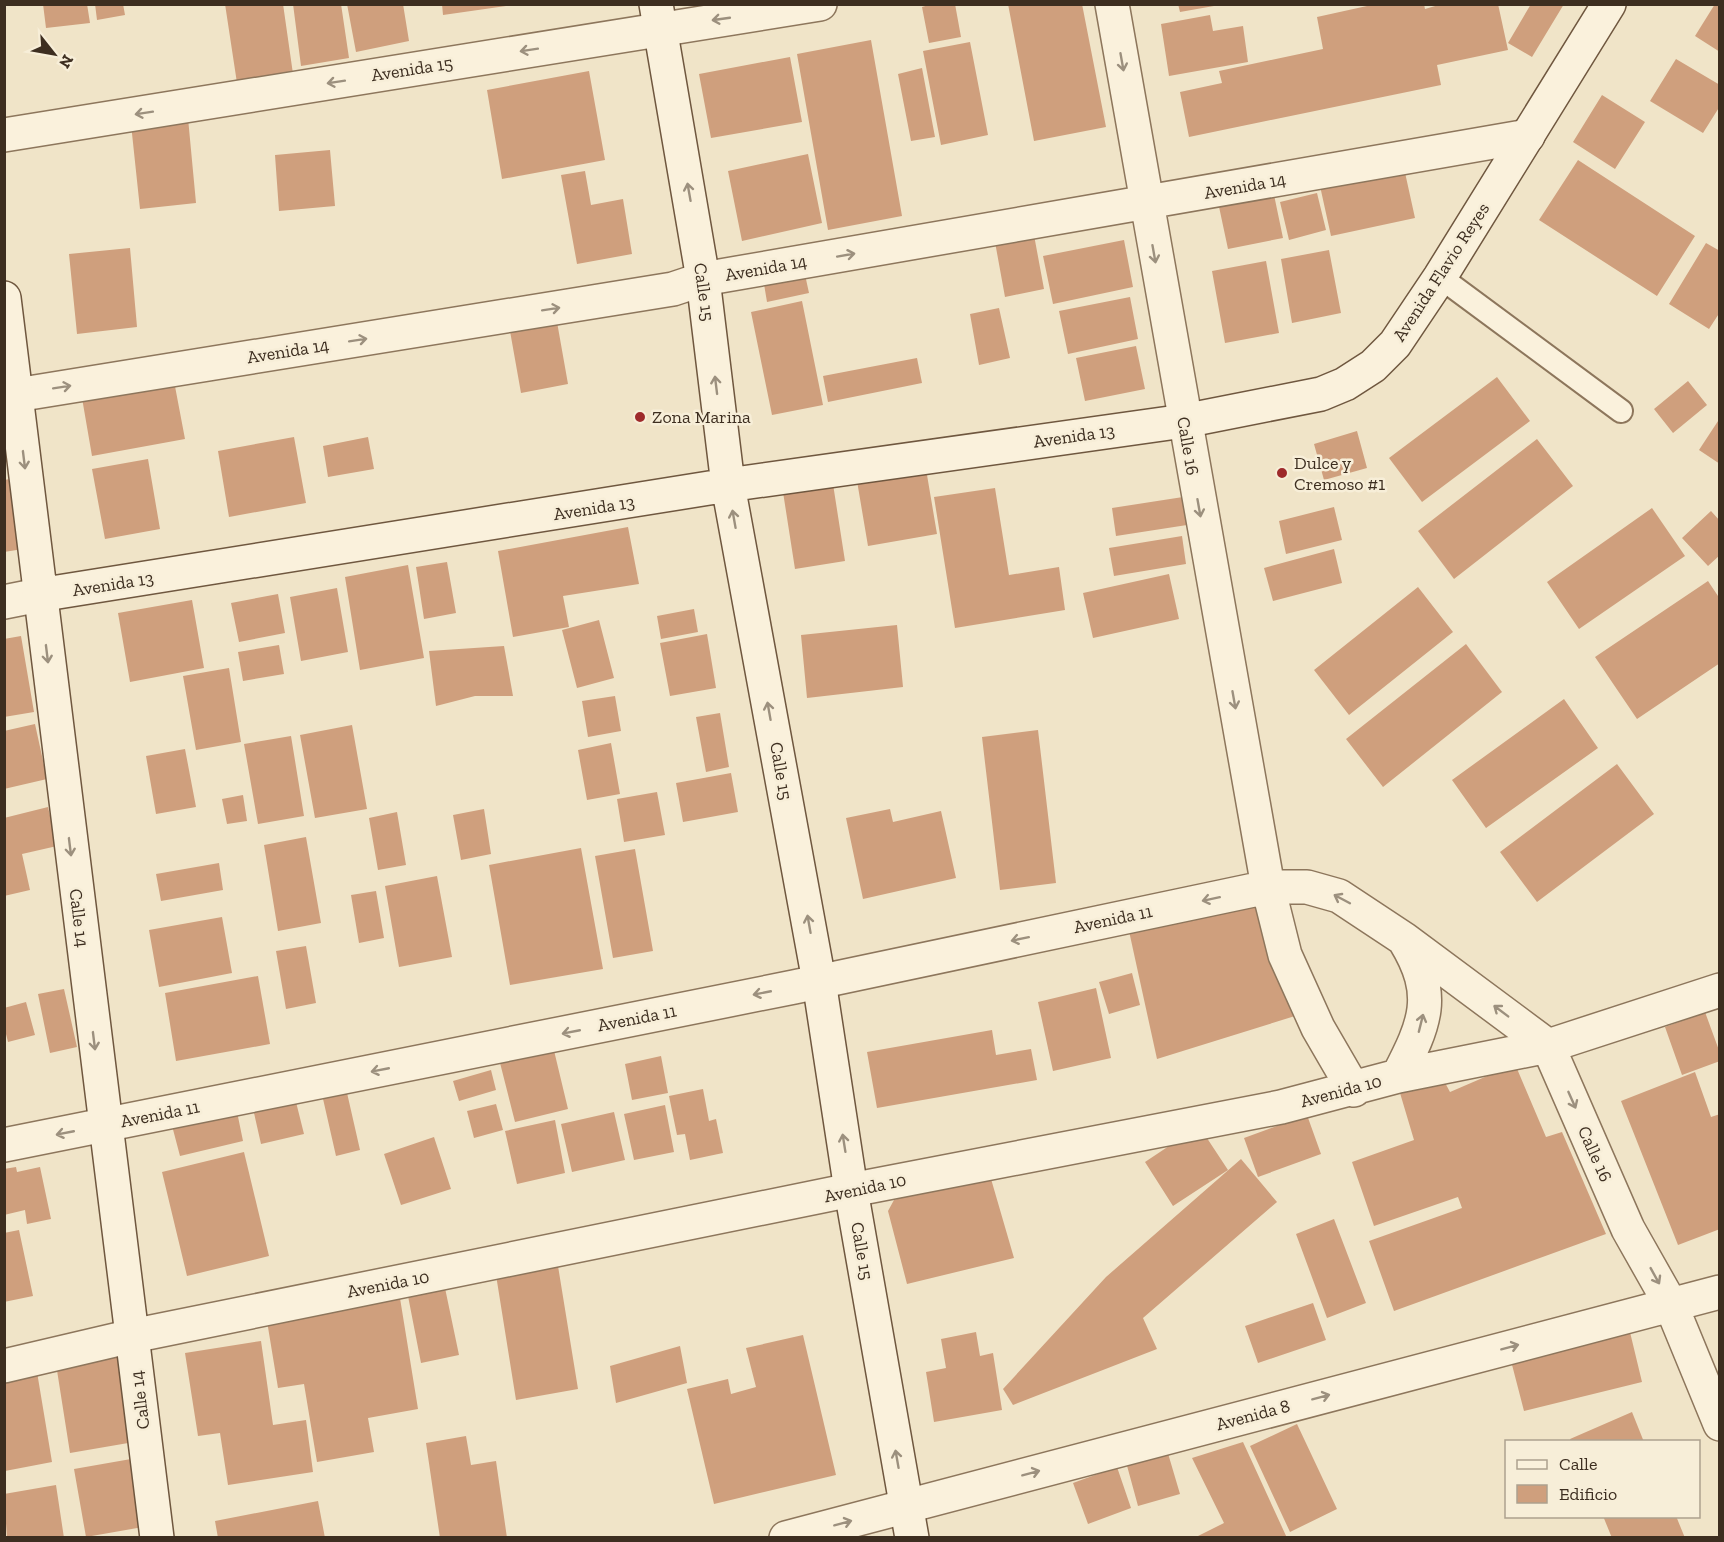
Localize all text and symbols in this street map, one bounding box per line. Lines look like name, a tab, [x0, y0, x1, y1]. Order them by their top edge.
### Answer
one-way arrow	[712, 14, 731, 25]
north arrow	[24, 24, 84, 84]
one-way arrow	[519, 45, 539, 56]
text: N	[55, 51, 78, 72]
street label: Avenida 15	[370, 52, 454, 86]
one-way arrow	[1116, 52, 1127, 72]
one-way arrow	[327, 76, 346, 87]
one-way arrow	[134, 108, 154, 119]
street label: Avenida 14	[1202, 168, 1288, 204]
one-way arrow	[683, 183, 694, 203]
street label: Avenida Flavio Reyes	[1388, 198, 1494, 346]
one-way arrow	[1149, 244, 1160, 264]
one-way arrow	[835, 249, 855, 260]
street label: Avenida 14	[723, 250, 809, 286]
street label: Calle 15	[689, 261, 719, 323]
one-way arrow	[541, 303, 560, 314]
street label: Avenida 14	[245, 334, 331, 368]
one-way arrow	[348, 334, 368, 345]
one-way arrow	[710, 376, 721, 396]
one-way arrow	[52, 381, 72, 392]
place label: Zona Marina	[652, 406, 751, 428]
marker: Zona Marina	[633, 410, 647, 424]
street label: Calle 16	[1172, 415, 1204, 477]
street label: Avenida 13	[1032, 419, 1116, 453]
one-way arrow	[18, 450, 29, 470]
place label: Dulce y Cremoso #1	[1294, 452, 1385, 495]
marker: Dulce y Cremoso #1	[1275, 466, 1289, 480]
street label: Avenida 13	[552, 491, 636, 525]
one-way arrow	[1194, 498, 1205, 518]
one-way arrow	[728, 510, 739, 530]
street label: Avenida 13	[71, 567, 155, 601]
one-way arrow	[41, 643, 52, 663]
one-way arrow	[1229, 690, 1240, 710]
one-way arrow	[764, 702, 775, 722]
street label: Calle 15	[765, 740, 797, 802]
one-way arrow	[65, 837, 76, 857]
street label: Calle 14	[64, 887, 94, 949]
one-way arrow	[1201, 893, 1220, 905]
one-way arrow	[1334, 893, 1351, 905]
street label: Avenida 11	[1072, 900, 1154, 938]
one-way arrow	[803, 914, 814, 934]
one-way arrow	[1011, 934, 1030, 945]
one-way arrow	[753, 988, 772, 999]
street label: Avenida 11	[596, 1000, 678, 1036]
one-way arrow	[1494, 1005, 1510, 1018]
one-way arrow	[1416, 1013, 1428, 1032]
one-way arrow	[561, 1027, 581, 1038]
one-way arrow	[89, 1031, 100, 1050]
one-way arrow	[370, 1065, 390, 1076]
street label: Avenida 10	[1298, 1070, 1384, 1112]
one-way arrow	[1566, 1090, 1578, 1108]
street label: Avenida 11	[119, 1096, 201, 1132]
street label: Calle 16	[1573, 1123, 1617, 1185]
one-way arrow	[56, 1128, 75, 1139]
one-way arrow	[838, 1133, 849, 1153]
street label: Avenida 10	[822, 1169, 908, 1207]
street label: Calle 15	[846, 1220, 878, 1282]
street label: Avenida 10	[345, 1265, 431, 1303]
one-way arrow	[1649, 1267, 1661, 1284]
one-way arrow	[1500, 1341, 1519, 1352]
street label: Calle 14	[125, 1369, 155, 1431]
one-way arrow	[1312, 1390, 1331, 1402]
street label: Avenida 8	[1214, 1395, 1292, 1435]
legend	[1505, 1440, 1700, 1518]
one-way arrow	[891, 1450, 902, 1470]
text: Calle	[1559, 1453, 1597, 1475]
one-way arrow	[1021, 1467, 1040, 1478]
text: Edificio	[1559, 1483, 1617, 1505]
one-way arrow	[833, 1516, 852, 1528]

